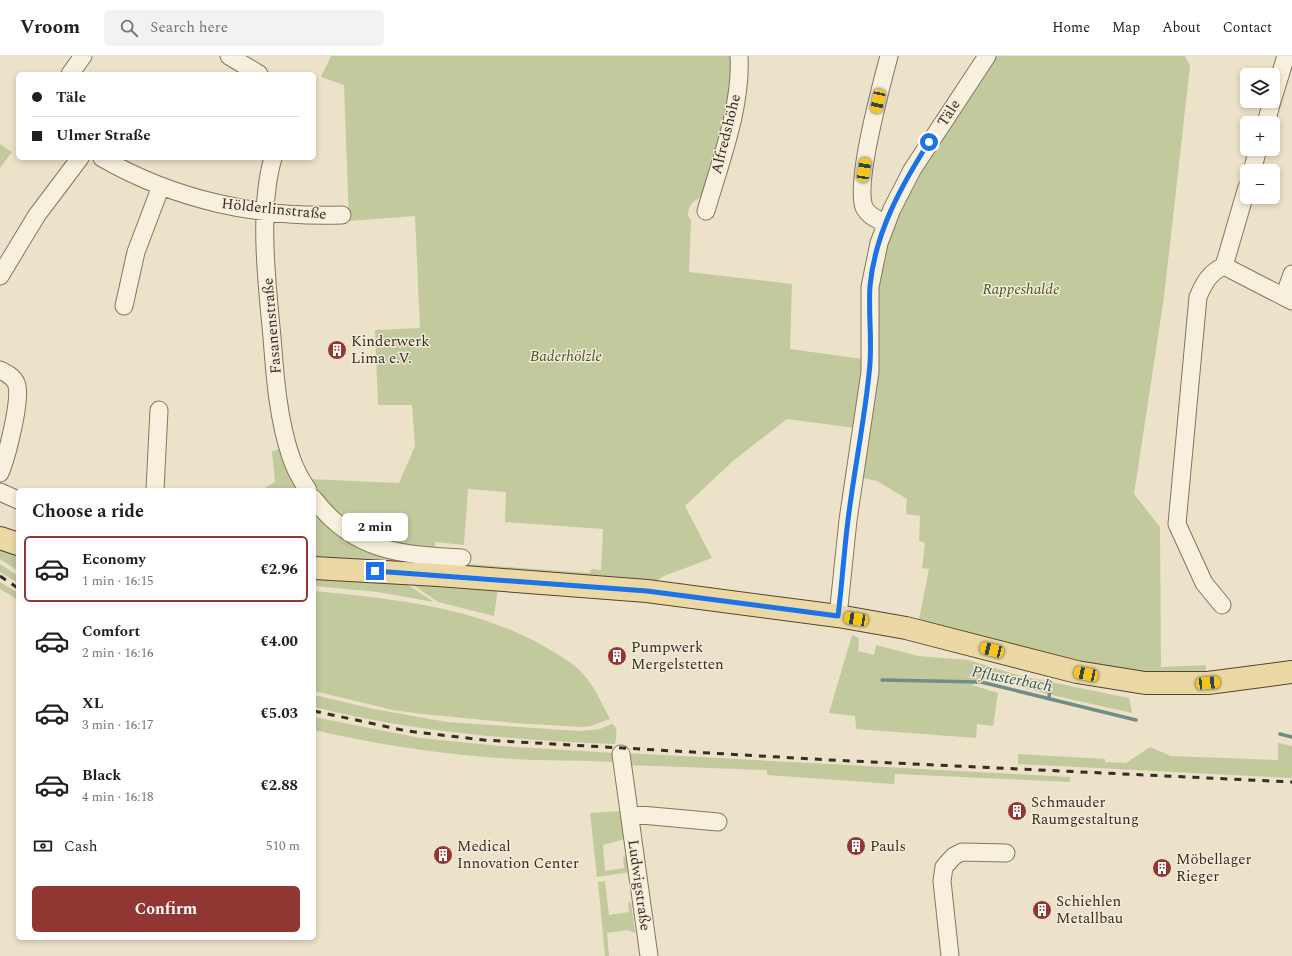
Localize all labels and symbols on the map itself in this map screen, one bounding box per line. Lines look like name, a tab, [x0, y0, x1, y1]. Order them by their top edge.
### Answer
car	[870, 88, 886, 114]
street label: Alfredshöhe	[705, 92, 747, 176]
street label: Täle	[932, 95, 966, 131]
route start	[920, 133, 938, 151]
car	[856, 157, 872, 183]
street label: Hölderlinstraße	[220, 192, 328, 226]
street label: Fasanenstraße	[256, 277, 288, 375]
park label: Rappeshalde	[982, 278, 1060, 301]
place label: Kinderwerk Lima e.V.	[351, 330, 430, 370]
building icon: Kinderwerk Lima e.V.	[326, 339, 348, 361]
park label: Baderhölzle	[530, 345, 602, 368]
callout: 2 min	[342, 513, 408, 541]
route end	[366, 562, 384, 580]
car	[843, 611, 869, 627]
place label: Pumpwerk Mergelstetten	[631, 636, 724, 676]
car	[979, 641, 1005, 659]
building icon: Pumpwerk Mergelstetten	[606, 645, 628, 667]
water label: Pflusterbach	[970, 659, 1054, 699]
car	[1073, 666, 1099, 682]
car	[1196, 676, 1220, 690]
place label: Schmauder Raumgestaltung	[1031, 791, 1139, 831]
building icon: Schmauder Raumgestaltung	[1006, 800, 1028, 822]
place label: Medical Innovation Center	[457, 835, 579, 875]
building icon: Pauls	[845, 835, 867, 857]
place label: Pauls	[870, 835, 906, 858]
street label: Ludwigstraße	[621, 838, 657, 932]
building icon: Medical Innovation Center	[432, 844, 454, 866]
place label: Möbellager Rieger	[1176, 848, 1252, 888]
building icon: Möbellager Rieger	[1151, 857, 1173, 879]
place label: Schiehlen Metallbau	[1056, 890, 1123, 930]
building icon: Schiehlen Metallbau	[1031, 899, 1053, 921]

